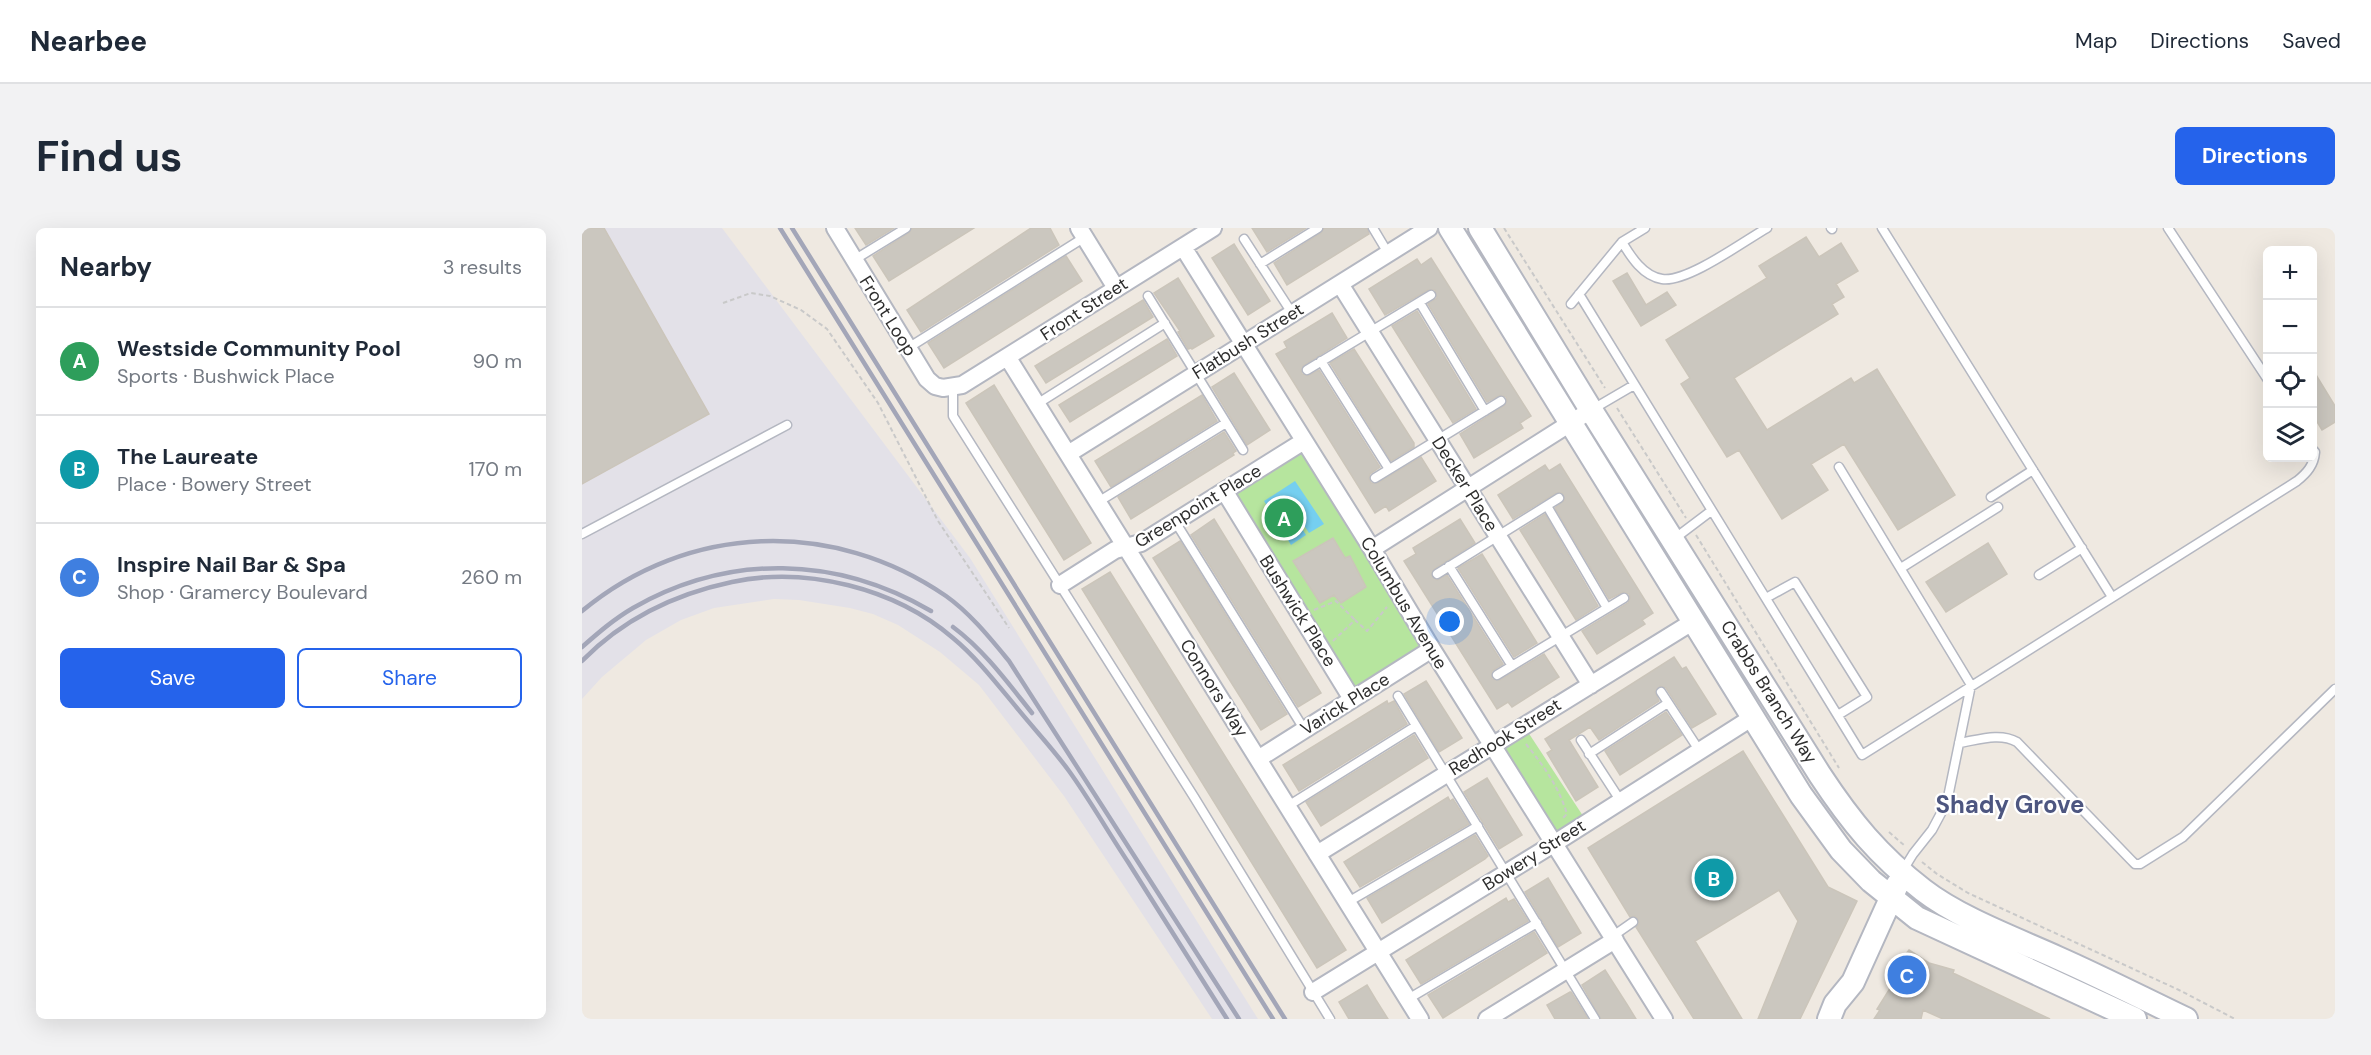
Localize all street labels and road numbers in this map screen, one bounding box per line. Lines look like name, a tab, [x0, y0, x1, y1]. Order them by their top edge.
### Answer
street label: Front Loop	[854, 271, 922, 361]
street label: Front Street	[1036, 272, 1132, 346]
street label: Flatbush Street	[1188, 297, 1308, 385]
street label: Decker Place	[1426, 432, 1504, 536]
street label: Greenpoint Place	[1130, 459, 1266, 553]
street label: Columbus Avenue	[1355, 532, 1453, 674]
street label: Bushwick Place	[1254, 551, 1342, 671]
street label: Crabbs Branch Way	[1715, 616, 1823, 768]
street label: Connors Way	[1174, 634, 1254, 742]
street label: Varick Place	[1296, 667, 1394, 741]
street label: Redhook Street	[1444, 693, 1566, 781]
street label: Bowery Street	[1478, 814, 1590, 896]

